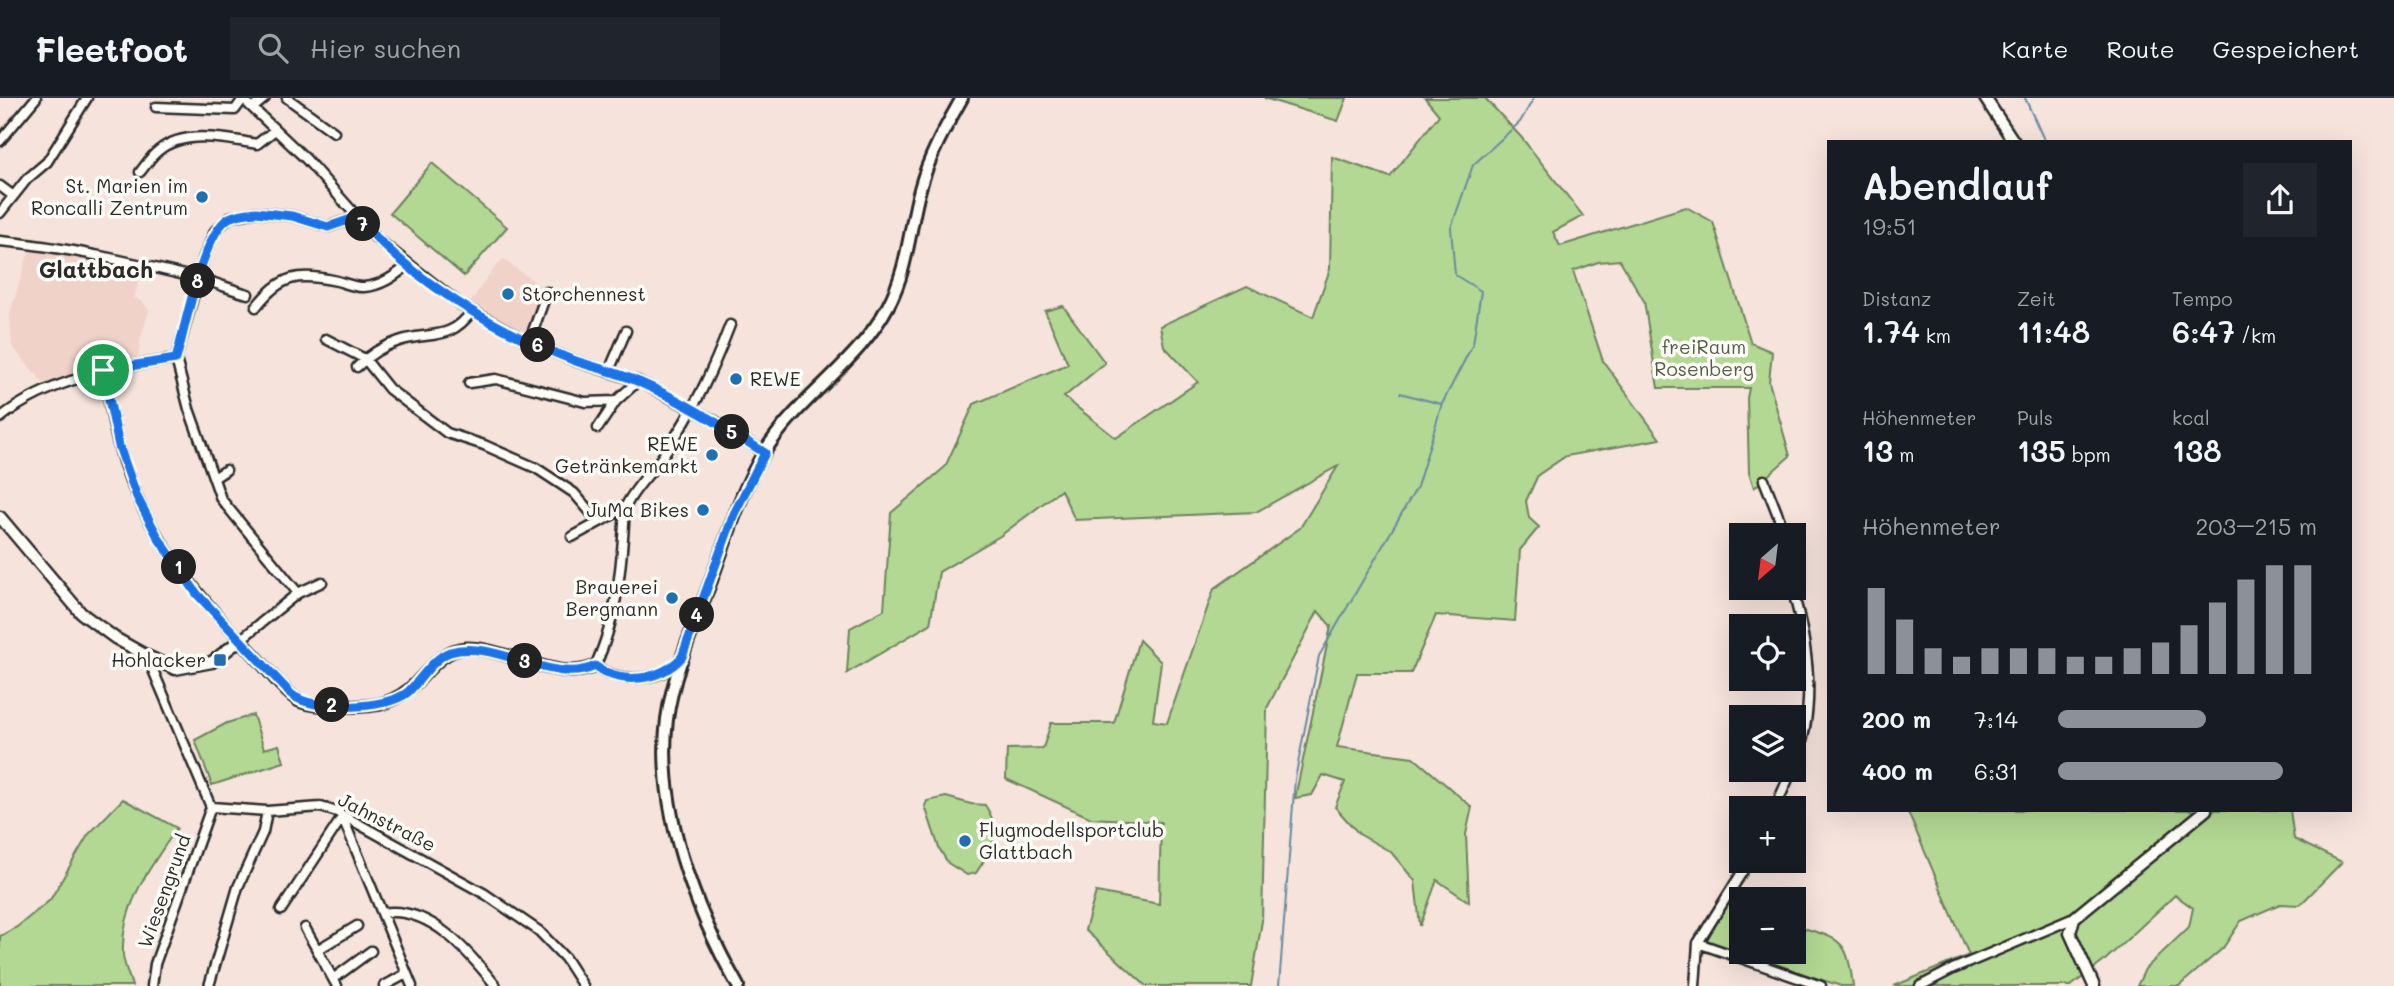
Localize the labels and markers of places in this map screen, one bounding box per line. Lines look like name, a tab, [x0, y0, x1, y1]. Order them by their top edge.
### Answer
place label: St. Marien im Roncalli Zentrum	[31, 173, 188, 220]
marker: St. Marien im Roncalli Zentrum	[194, 189, 210, 205]
pin: 7	[346, 206, 380, 242]
pin: 8	[180, 264, 216, 298]
place label: Storchennest	[522, 281, 646, 306]
marker: Storchennest	[500, 286, 516, 302]
pin: 6	[520, 328, 556, 362]
pin	[73, 340, 133, 400]
place label: REWE	[750, 366, 801, 391]
marker: REWE	[728, 371, 744, 387]
pin: 5	[714, 414, 750, 450]
place label: REWE Getränkemarkt	[555, 431, 698, 478]
marker: REWE Getränkemarkt	[704, 447, 720, 463]
place label: JuMa Bikes	[586, 497, 689, 522]
marker: JuMa Bikes	[695, 502, 711, 518]
pin: 1	[162, 550, 196, 584]
place label: Brauerei Bergmann	[566, 574, 658, 621]
marker: Brauerei Bergmann	[664, 590, 680, 606]
pin: 4	[680, 598, 714, 632]
pin: 3	[508, 644, 542, 678]
place label: Hohlacker	[111, 647, 206, 672]
marker: Hohlacker	[212, 652, 228, 668]
pin: 2	[314, 688, 350, 722]
place label: Flugmodellsportclub Glattbach	[979, 817, 1164, 864]
marker: Flugmodellsportclub Glattbach	[957, 833, 973, 849]

